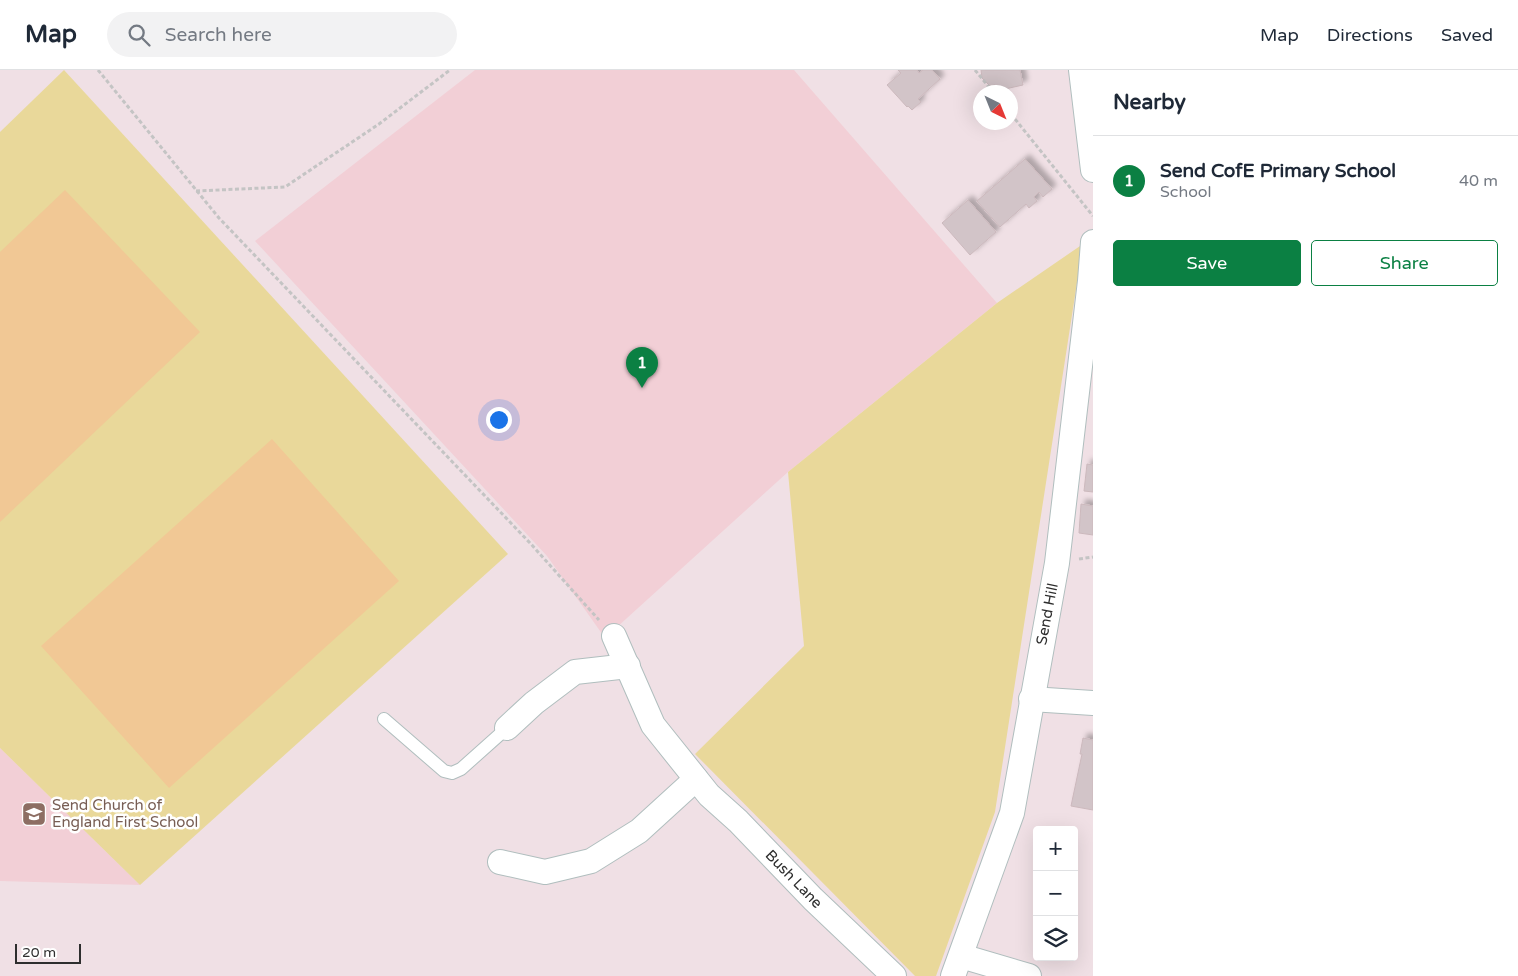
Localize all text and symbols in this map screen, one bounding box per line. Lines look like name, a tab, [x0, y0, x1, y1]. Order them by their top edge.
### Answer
search box	[107, 12, 457, 57]
text: Map	[25, 20, 77, 49]
icon: search	[125, 21, 153, 49]
text: Search here	[165, 24, 272, 46]
text: Map	[1260, 24, 1299, 46]
text: Directions	[1327, 24, 1413, 46]
text: Saved	[1441, 24, 1493, 46]
north arrow	[973, 85, 1018, 130]
text: Nearby	[1113, 90, 1186, 115]
text: Send CofE Primary School	[1160, 160, 1396, 182]
text: 1	[1124, 171, 1134, 191]
text: 40 m	[1459, 171, 1498, 191]
text: School	[1160, 182, 1212, 202]
button: Save	[1113, 240, 1301, 286]
button: Share	[1311, 240, 1498, 286]
pin: 1	[626, 347, 658, 388]
your location	[486, 407, 512, 433]
street label: Send Hill	[1032, 582, 1062, 646]
place label: Send Church of England First School	[52, 796, 198, 831]
school or university icon: Send Church of England First School	[21, 801, 47, 827]
map controls	[1033, 826, 1078, 961]
button: +	[1033, 826, 1078, 871]
street label: Bush Lane	[762, 846, 826, 912]
button: −	[1033, 871, 1078, 916]
button: layers	[1033, 916, 1078, 961]
scale bar	[15, 941, 81, 964]
text: 20 m	[22, 944, 56, 961]

